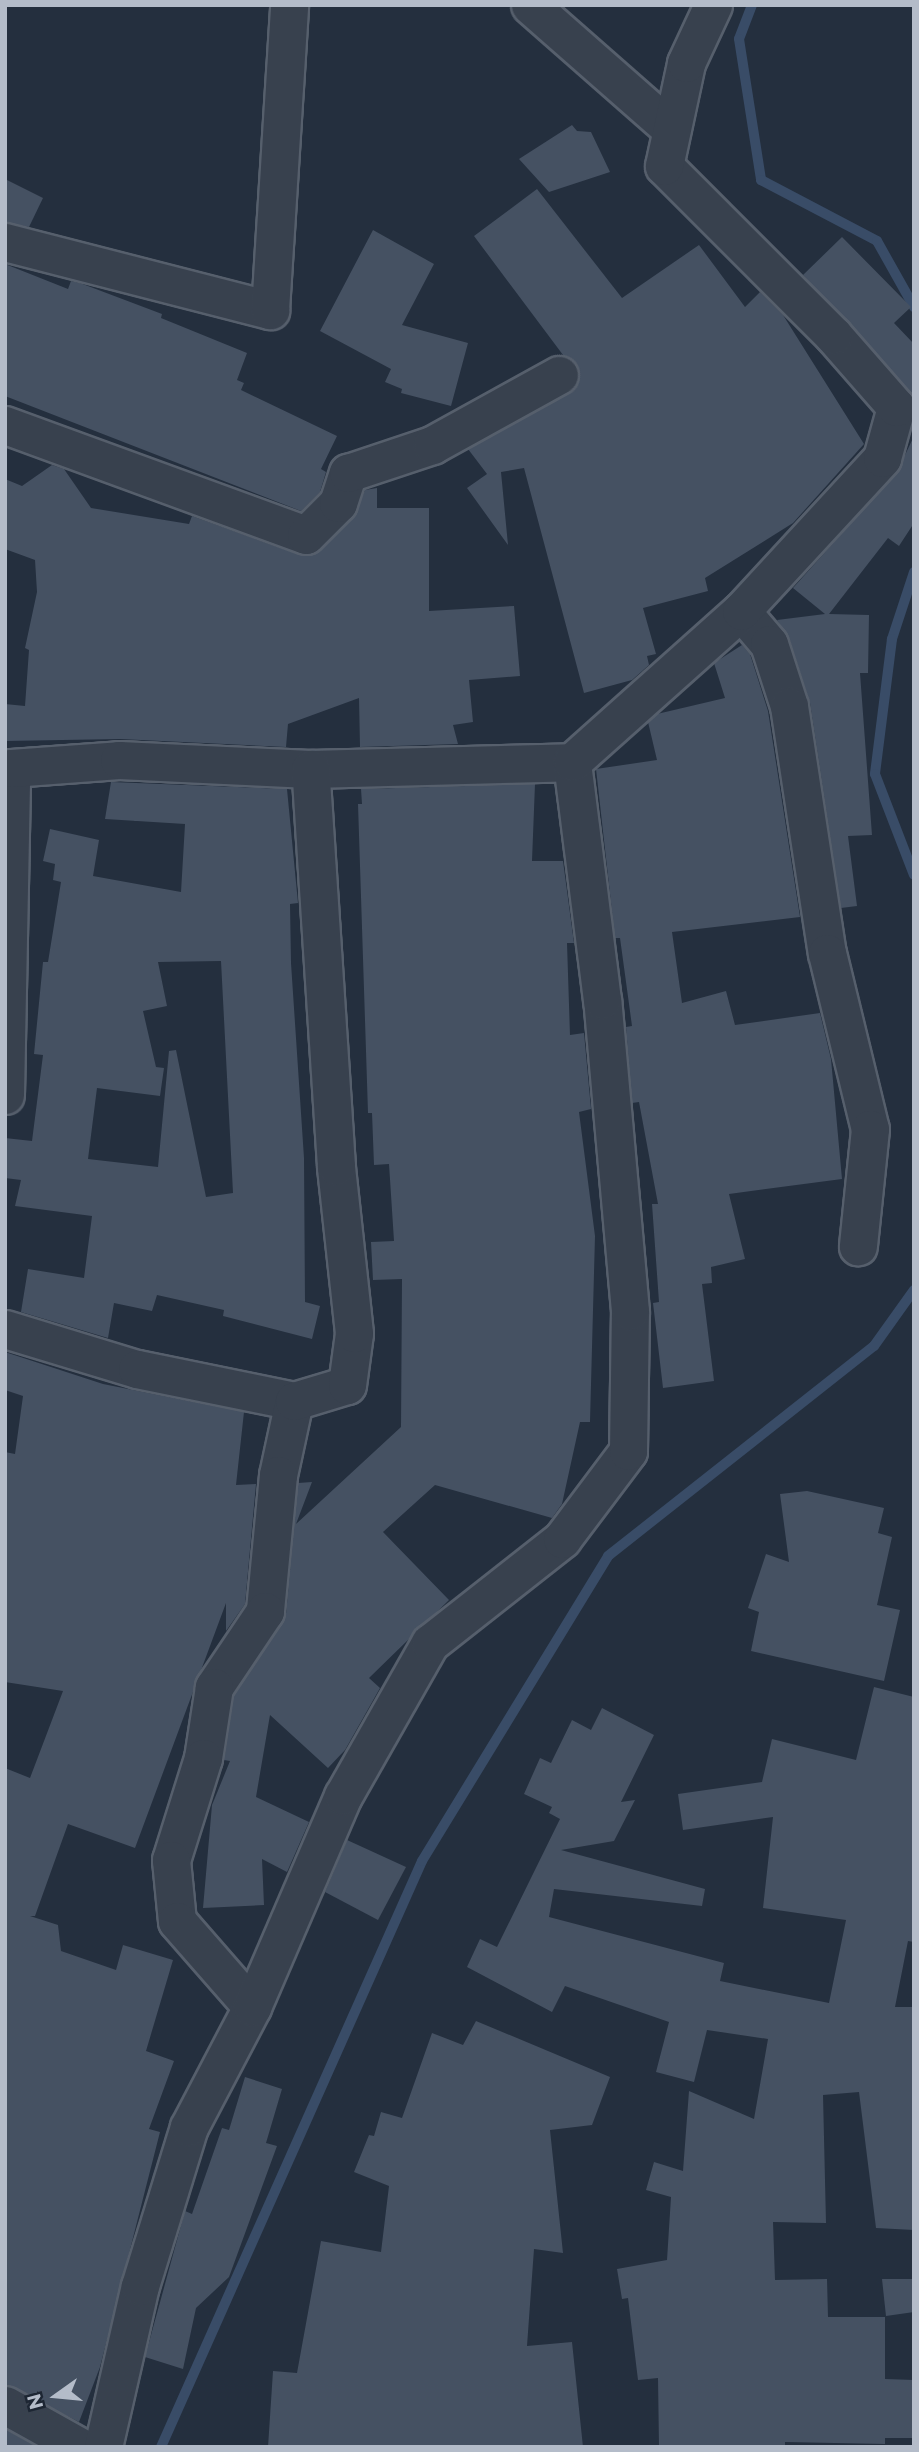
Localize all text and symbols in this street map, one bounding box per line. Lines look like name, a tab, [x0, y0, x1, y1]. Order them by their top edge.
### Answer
north arrow	[21, 2361, 91, 2431]
text: N	[22, 2391, 48, 2412]

